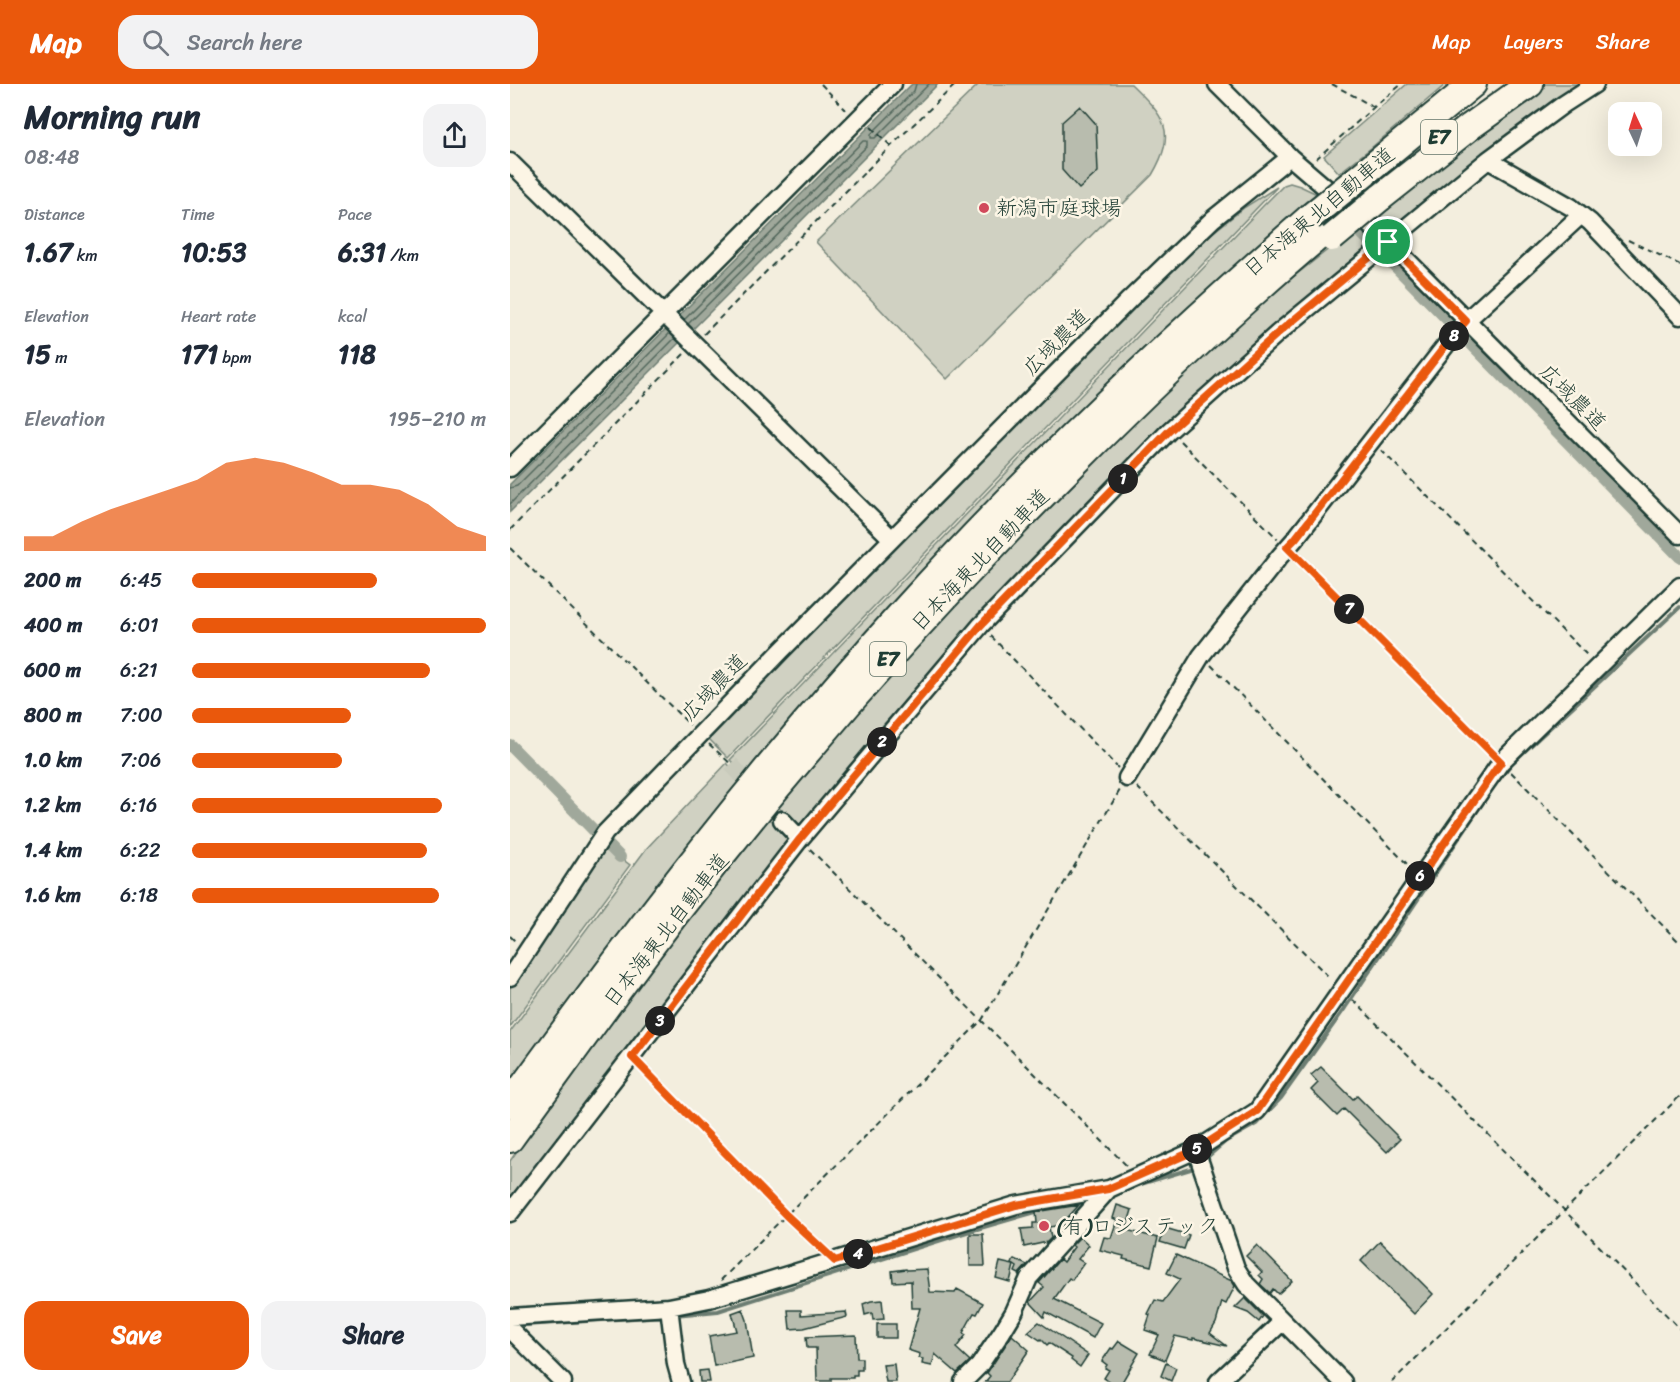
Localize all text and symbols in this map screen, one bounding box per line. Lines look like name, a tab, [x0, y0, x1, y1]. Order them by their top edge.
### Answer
search box	[118, 15, 538, 69]
text: Map	[30, 18, 82, 67]
text: Search here	[187, 23, 303, 62]
text: Map	[1432, 23, 1471, 61]
text: Layers	[1504, 23, 1563, 61]
text: Share	[1596, 23, 1650, 61]
icon: search	[139, 26, 172, 59]
text: Morning run	[24, 88, 200, 146]
north arrow	[1608, 102, 1662, 156]
map controls	[1608, 102, 1662, 156]
button: share	[423, 104, 486, 167]
road number: E7	[1421, 120, 1457, 154]
street label: 日本海東北自動車道	[1234, 137, 1404, 287]
text: 08:48	[24, 140, 79, 175]
place label: 新潟市庭球場	[996, 189, 1122, 227]
text: Distance	[24, 200, 85, 229]
text: Time	[181, 200, 215, 229]
text: Pace	[338, 200, 372, 229]
marker: 新潟市庭球場	[977, 201, 991, 215]
pin	[1362, 216, 1413, 267]
icon: arrive	[1371, 225, 1404, 258]
text: 1.67	[24, 229, 73, 275]
text: 10:53	[181, 229, 247, 275]
text: 6:31	[338, 229, 386, 275]
text: km	[73, 241, 98, 270]
text: /km	[386, 241, 419, 270]
street label: 広域農道	[1013, 299, 1099, 385]
text: Elevation	[24, 302, 89, 331]
text: Heart rate	[181, 302, 256, 331]
text: kcal	[338, 302, 367, 331]
pin: 8	[1439, 321, 1469, 351]
text: 8	[1449, 321, 1459, 350]
text: 15	[24, 331, 51, 377]
text: 171	[181, 331, 218, 377]
text: 118	[338, 331, 376, 377]
text: m	[51, 343, 68, 372]
text: bpm	[218, 343, 252, 372]
street label: 広域農道	[1530, 354, 1616, 440]
text: Elevation	[24, 402, 105, 437]
text: 195–210 m	[388, 402, 486, 437]
pin: 1	[1108, 464, 1138, 494]
text: 1	[1120, 464, 1126, 493]
street label: 日本海東北自動車道	[901, 479, 1059, 641]
text: 200 m	[24, 563, 81, 598]
text: 6:45	[120, 563, 162, 598]
pin: 7	[1334, 594, 1364, 624]
text: 7	[1344, 594, 1354, 623]
text: 400 m	[24, 608, 82, 643]
text: 6:01	[120, 608, 159, 643]
road number: E7	[870, 642, 906, 676]
street label: 広域農道	[671, 644, 757, 730]
text: 600 m	[24, 653, 81, 688]
text: 6:21	[120, 653, 158, 688]
text: 800 m	[24, 698, 82, 733]
text: 7:00	[120, 698, 163, 733]
pin: 2	[867, 727, 897, 757]
text: 2	[877, 727, 887, 756]
text: 1.0 km	[24, 743, 82, 778]
text: 7:06	[120, 743, 161, 778]
text: 1.2 km	[24, 788, 81, 823]
text: 6:16	[120, 788, 157, 823]
text: 1.4 km	[24, 833, 82, 868]
text: 6:22	[120, 833, 160, 868]
street label: 日本海東北自動車道	[593, 844, 739, 1016]
pin: 6	[1405, 861, 1435, 891]
text: 6	[1415, 861, 1425, 890]
text: 1.6 km	[24, 878, 81, 913]
text: 6:18	[120, 878, 158, 913]
pin: 3	[645, 1006, 675, 1036]
text: 3	[656, 1006, 664, 1035]
pin: 5	[1182, 1134, 1212, 1164]
text: 5	[1192, 1134, 1202, 1163]
place label: (有)ロジステック	[1056, 1207, 1218, 1245]
marker: (有)ロジステック	[1037, 1219, 1051, 1233]
pin: 4	[843, 1239, 873, 1269]
text: 4	[853, 1239, 863, 1268]
button: Save	[24, 1301, 249, 1370]
button: Share	[261, 1301, 486, 1370]

